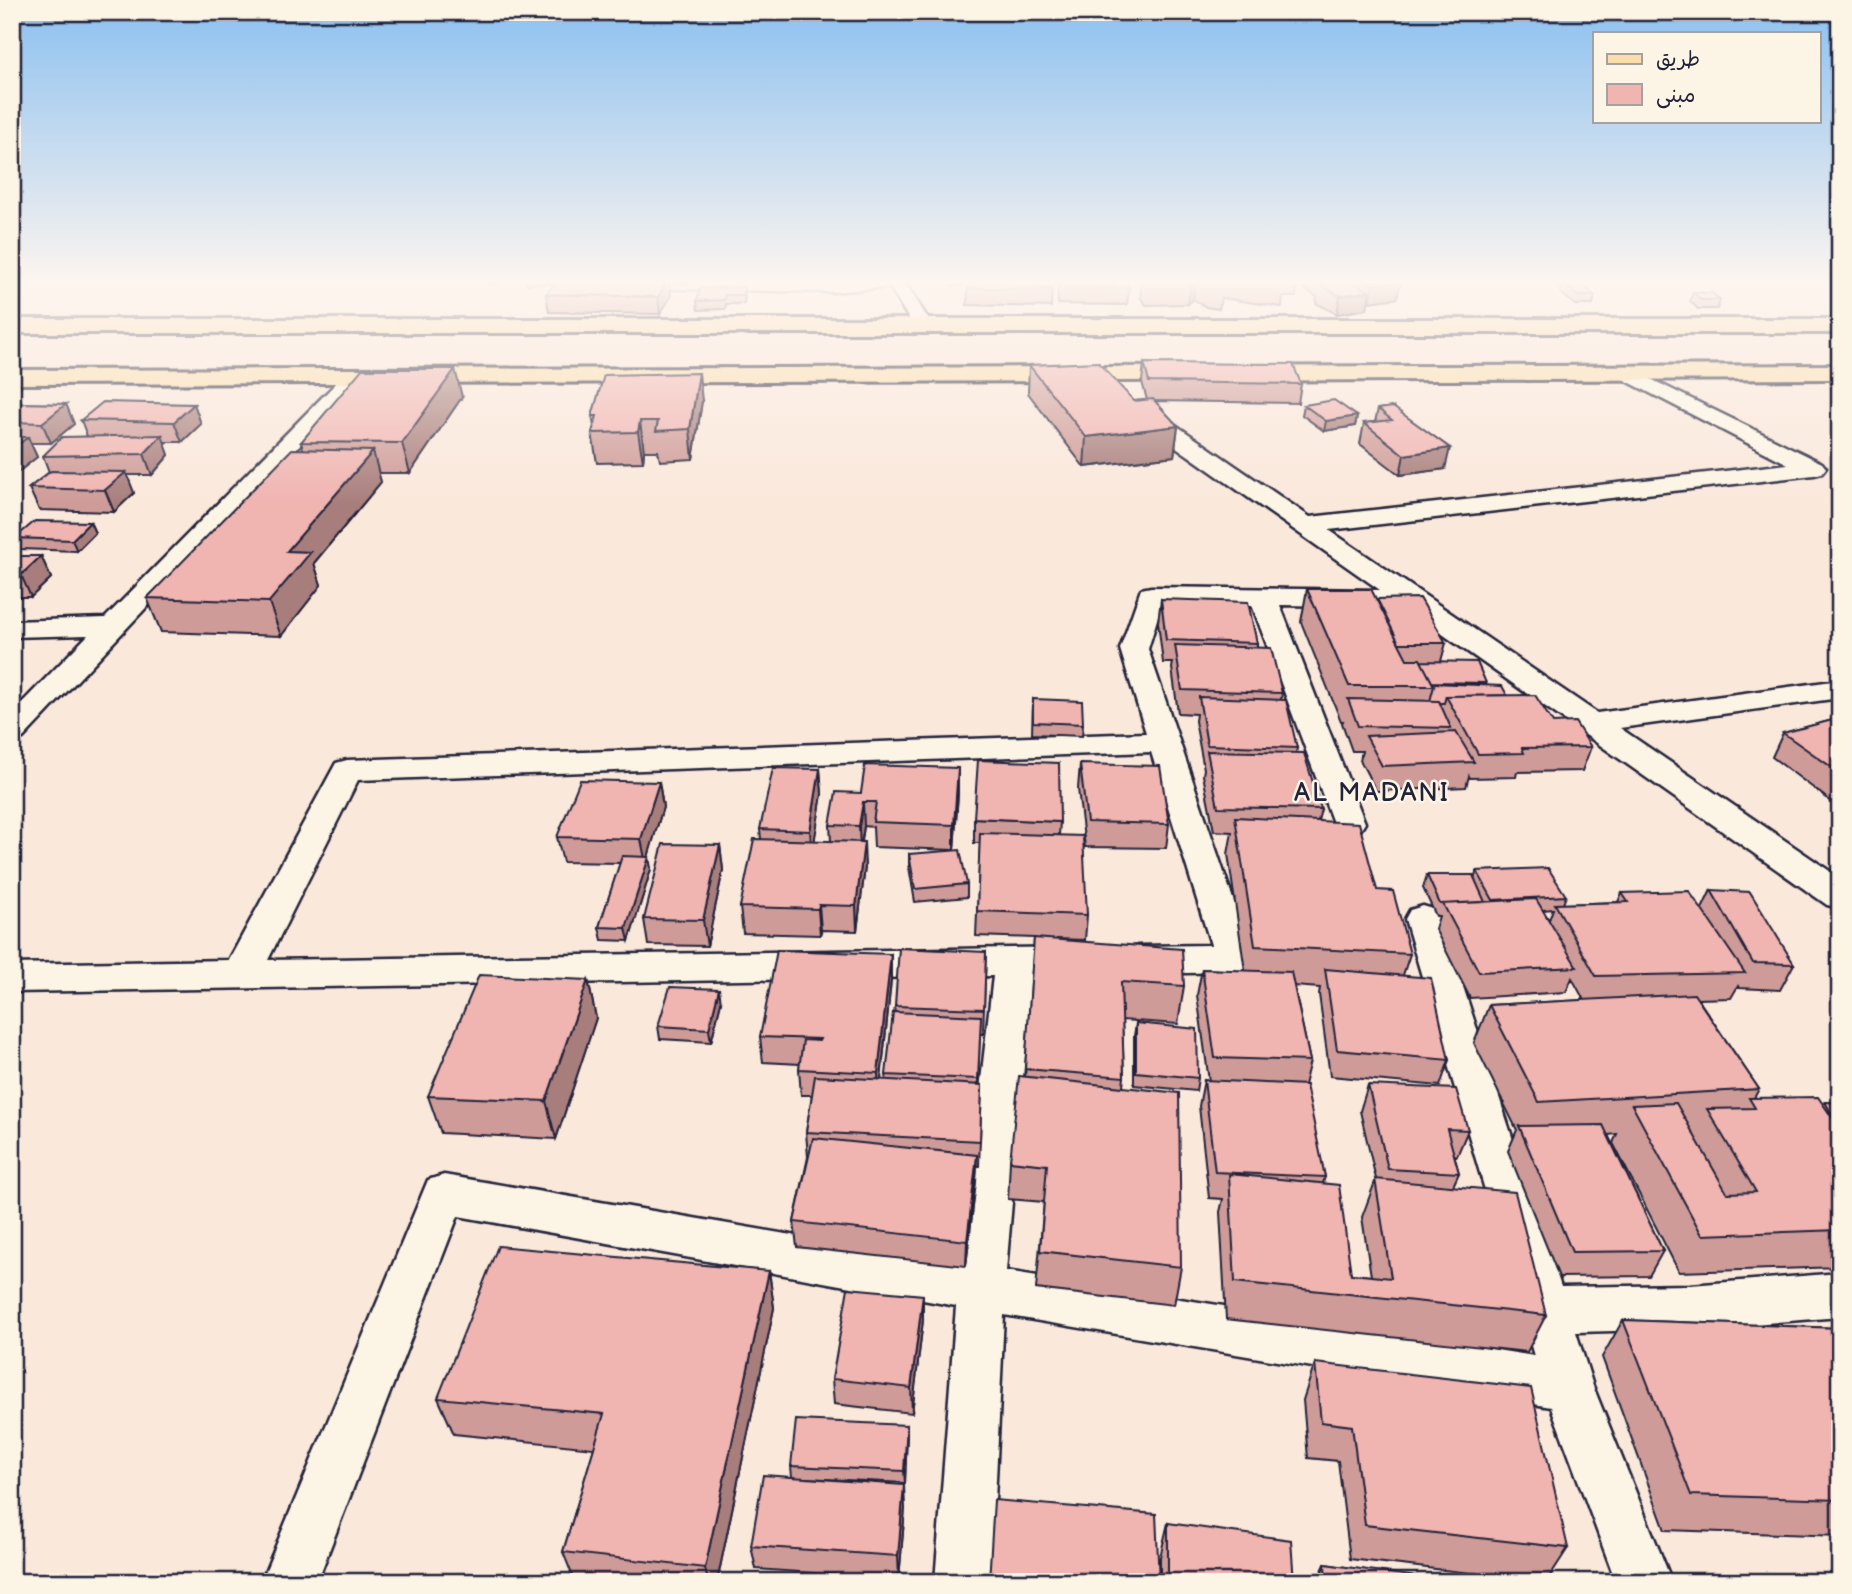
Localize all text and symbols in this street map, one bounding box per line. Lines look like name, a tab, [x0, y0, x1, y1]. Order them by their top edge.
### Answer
legend	[1593, 32, 1820, 122]
text: طريق	[1656, 47, 1700, 72]
text: مبنى	[1656, 83, 1695, 109]
district label: AL MADANI	[1294, 778, 1450, 809]

